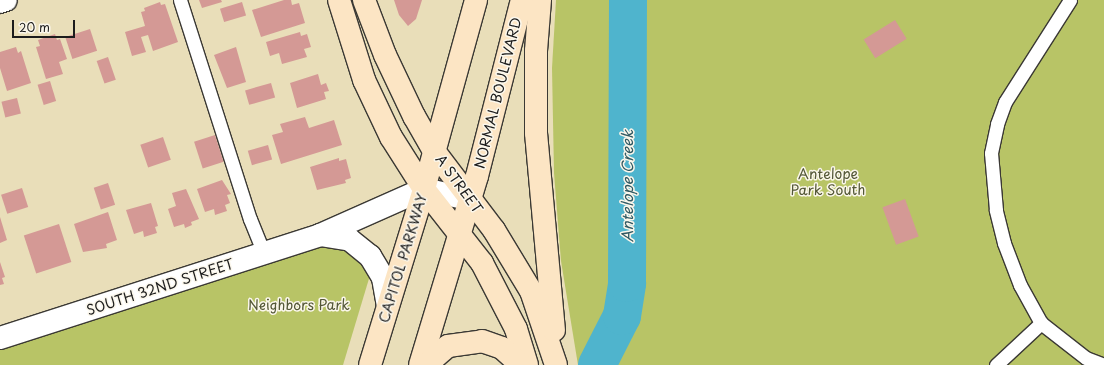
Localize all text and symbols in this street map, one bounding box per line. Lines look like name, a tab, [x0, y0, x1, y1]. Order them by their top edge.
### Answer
scale bar	[14, 12, 77, 38]
street label: NORMAL BOULEVARD	[471, 16, 525, 170]
text: 20 m	[19, 18, 50, 36]
water label: Antelope Creek	[618, 129, 636, 243]
street label: A STREET	[431, 151, 487, 217]
park label: Antelope Park South	[791, 166, 865, 198]
street label: CAPITOL PARKWAY	[375, 190, 431, 326]
street label: SOUTH 32ND STREET	[84, 255, 236, 319]
park label: Neighbors Park	[248, 297, 350, 313]

